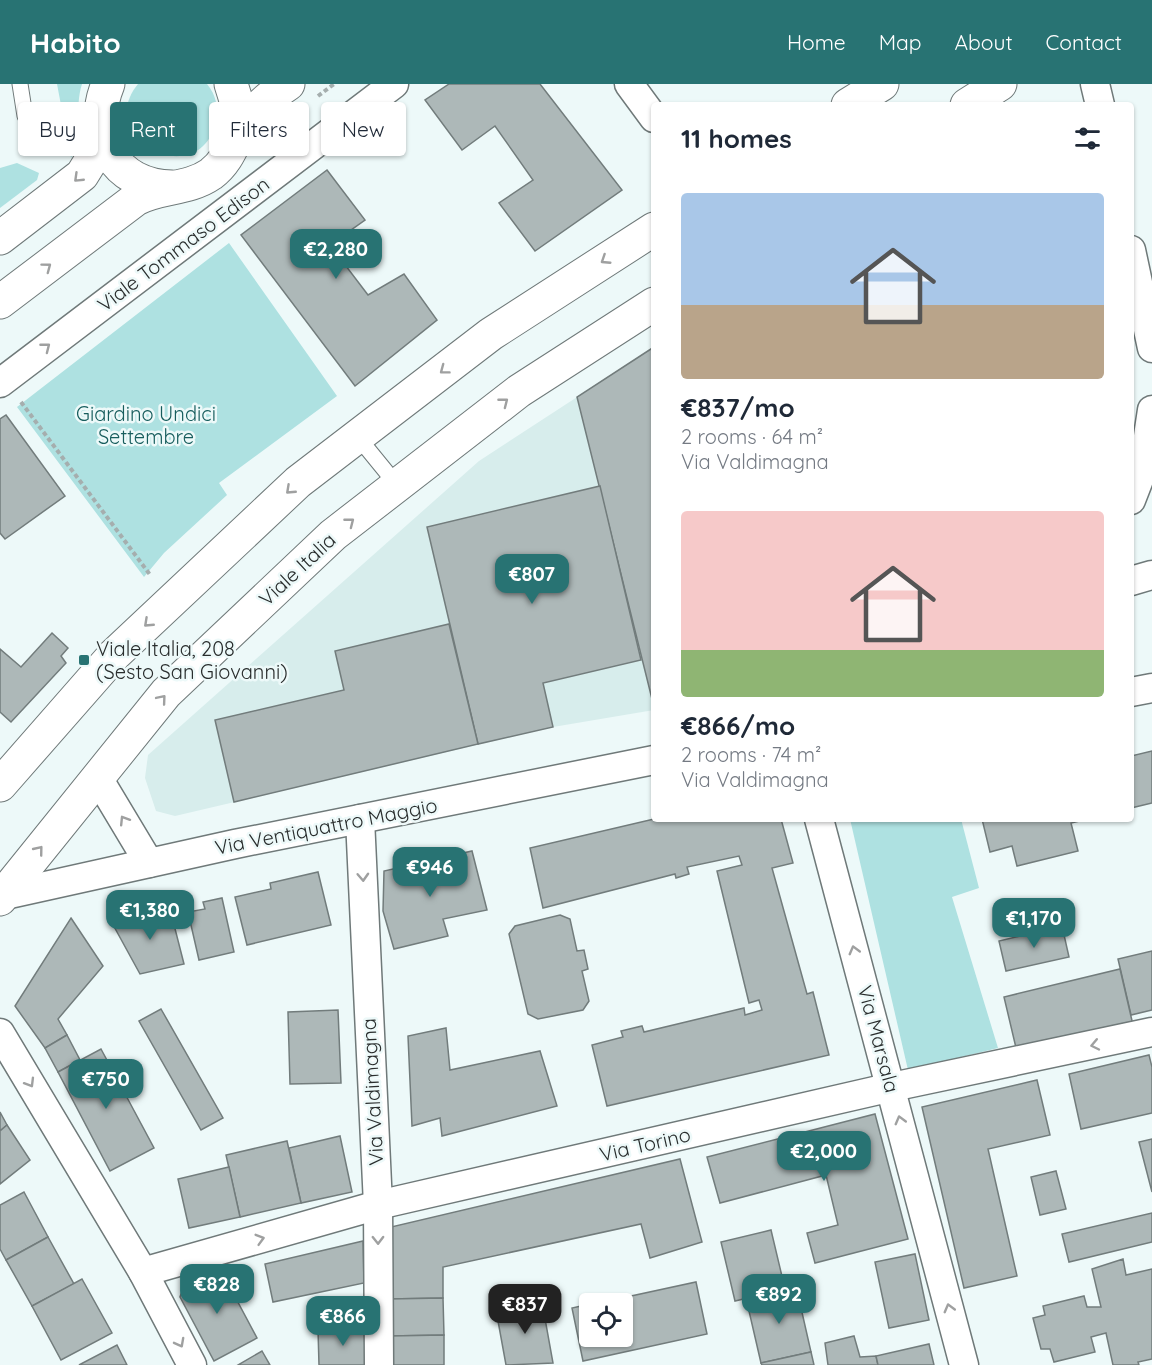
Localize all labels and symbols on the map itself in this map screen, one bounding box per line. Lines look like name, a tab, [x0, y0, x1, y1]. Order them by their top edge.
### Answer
one-way arrow	[74, 171, 84, 182]
street label: Viale Tommaso Edison	[92, 171, 274, 317]
pin: €2,280	[287, 229, 385, 280]
one-way arrow	[601, 253, 611, 265]
one-way arrow	[40, 263, 51, 274]
one-way arrow	[40, 344, 51, 355]
one-way arrow	[439, 363, 450, 374]
one-way arrow	[497, 399, 508, 410]
park label: Giardino Undici Settembre	[76, 401, 216, 449]
one-way arrow	[286, 482, 297, 493]
one-way arrow	[343, 518, 354, 529]
street label: Viale Italia	[253, 527, 341, 611]
pin: €807	[496, 554, 568, 605]
one-way arrow	[144, 616, 154, 627]
place label: Viale Italia, 208 (Sesto San Giovanni)	[96, 636, 288, 684]
marker: Viale Italia, 208 (Sesto San Giovanni)	[77, 653, 91, 667]
one-way arrow	[155, 695, 166, 706]
street label: Via Ventiquattro Maggio	[213, 792, 439, 860]
one-way arrow	[120, 816, 132, 826]
one-way arrow	[32, 846, 43, 857]
pin: €946	[394, 847, 466, 898]
one-way arrow	[356, 873, 369, 882]
pin: €1,380	[101, 890, 199, 941]
pin: €1,170	[985, 898, 1083, 949]
one-way arrow	[849, 945, 862, 955]
street label: Via Marsala	[853, 983, 905, 1095]
street label: Via Valdimagna	[356, 1018, 388, 1166]
one-way arrow	[1090, 1037, 1100, 1050]
pin: €750	[70, 1059, 142, 1110]
one-way arrow	[23, 1077, 34, 1087]
one-way arrow	[895, 1115, 908, 1125]
street label: Via Torino	[597, 1121, 693, 1167]
pin: €2,000	[775, 1131, 873, 1182]
one-way arrow	[254, 1233, 264, 1246]
one-way arrow	[372, 1236, 384, 1245]
pin: €828	[181, 1264, 253, 1315]
pin: €892	[743, 1274, 815, 1325]
pin: €837	[489, 1284, 561, 1335]
pin: €866	[307, 1296, 379, 1347]
one-way arrow	[944, 1304, 956, 1314]
one-way arrow	[173, 1336, 184, 1347]

